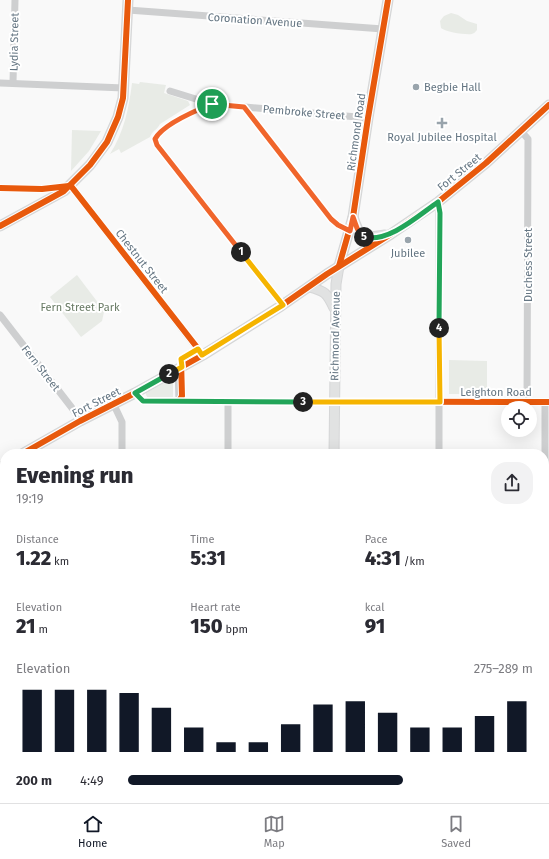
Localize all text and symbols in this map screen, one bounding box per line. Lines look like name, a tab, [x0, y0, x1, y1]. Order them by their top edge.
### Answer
street label: Coronation Avenue	[207, 11, 303, 30]
street label: Lydia Street	[7, 13, 22, 71]
place label: Begbie Hall	[424, 81, 481, 94]
marker: Begbie Hall	[411, 82, 421, 92]
pin	[195, 87, 229, 121]
street label: Richmond Road	[345, 92, 368, 172]
icon: arrive	[201, 93, 223, 115]
street label: Pembroke Street	[262, 102, 346, 123]
marker: Royal Jubilee Hospital	[436, 117, 448, 129]
place label: Royal Jubilee Hospital	[387, 131, 497, 144]
street label: Fort Street	[435, 151, 484, 194]
street label: Chestnut Street	[113, 227, 170, 296]
pin: 5	[354, 227, 374, 247]
street label: Duchess Street	[522, 228, 535, 302]
text: 5	[361, 230, 367, 243]
marker: Jubilee	[403, 235, 413, 245]
pin: 1	[231, 242, 251, 262]
text: 1	[238, 245, 244, 258]
place label: Jubilee	[391, 247, 425, 260]
street label: Richmond Avenue	[328, 291, 343, 381]
park label: Fern Street Park	[40, 301, 120, 314]
pin: 4	[429, 318, 449, 338]
text: 4	[436, 321, 442, 334]
street label: Fern Street	[19, 343, 63, 394]
pin: 2	[159, 364, 179, 384]
text: 2	[166, 367, 172, 380]
street label: Fort Street	[70, 385, 123, 420]
street label: Leighton Road	[460, 386, 532, 399]
pin: 3	[293, 392, 313, 412]
text: 3	[300, 395, 306, 408]
map controls	[501, 401, 537, 437]
button: locate	[501, 401, 537, 437]
text: Evening run	[16, 462, 133, 489]
button: share	[491, 462, 533, 504]
text: 19:19	[16, 491, 44, 506]
text: Distance	[16, 533, 59, 546]
text: Time	[190, 533, 215, 546]
text: Pace	[365, 533, 387, 546]
text: 1.22	[16, 546, 51, 570]
text: 5:31	[190, 546, 226, 570]
text: 4:31	[365, 546, 401, 570]
text: km	[51, 555, 69, 568]
text: /km	[401, 555, 425, 568]
text: Elevation	[16, 601, 62, 614]
text: Heart rate	[190, 601, 240, 614]
text: kcal	[365, 601, 384, 614]
text: 21	[16, 614, 36, 638]
text: 150	[190, 614, 223, 638]
text: 91	[365, 614, 385, 638]
text: m	[36, 623, 48, 636]
text: bpm	[223, 623, 248, 636]
text: Elevation	[16, 661, 70, 676]
text: 275–289 m	[474, 661, 533, 676]
text: 200 m	[16, 773, 52, 788]
text: 4:49	[80, 773, 103, 788]
tab: Home	[78, 813, 107, 850]
tab: Map	[263, 813, 285, 850]
tab: Saved	[441, 813, 471, 850]

